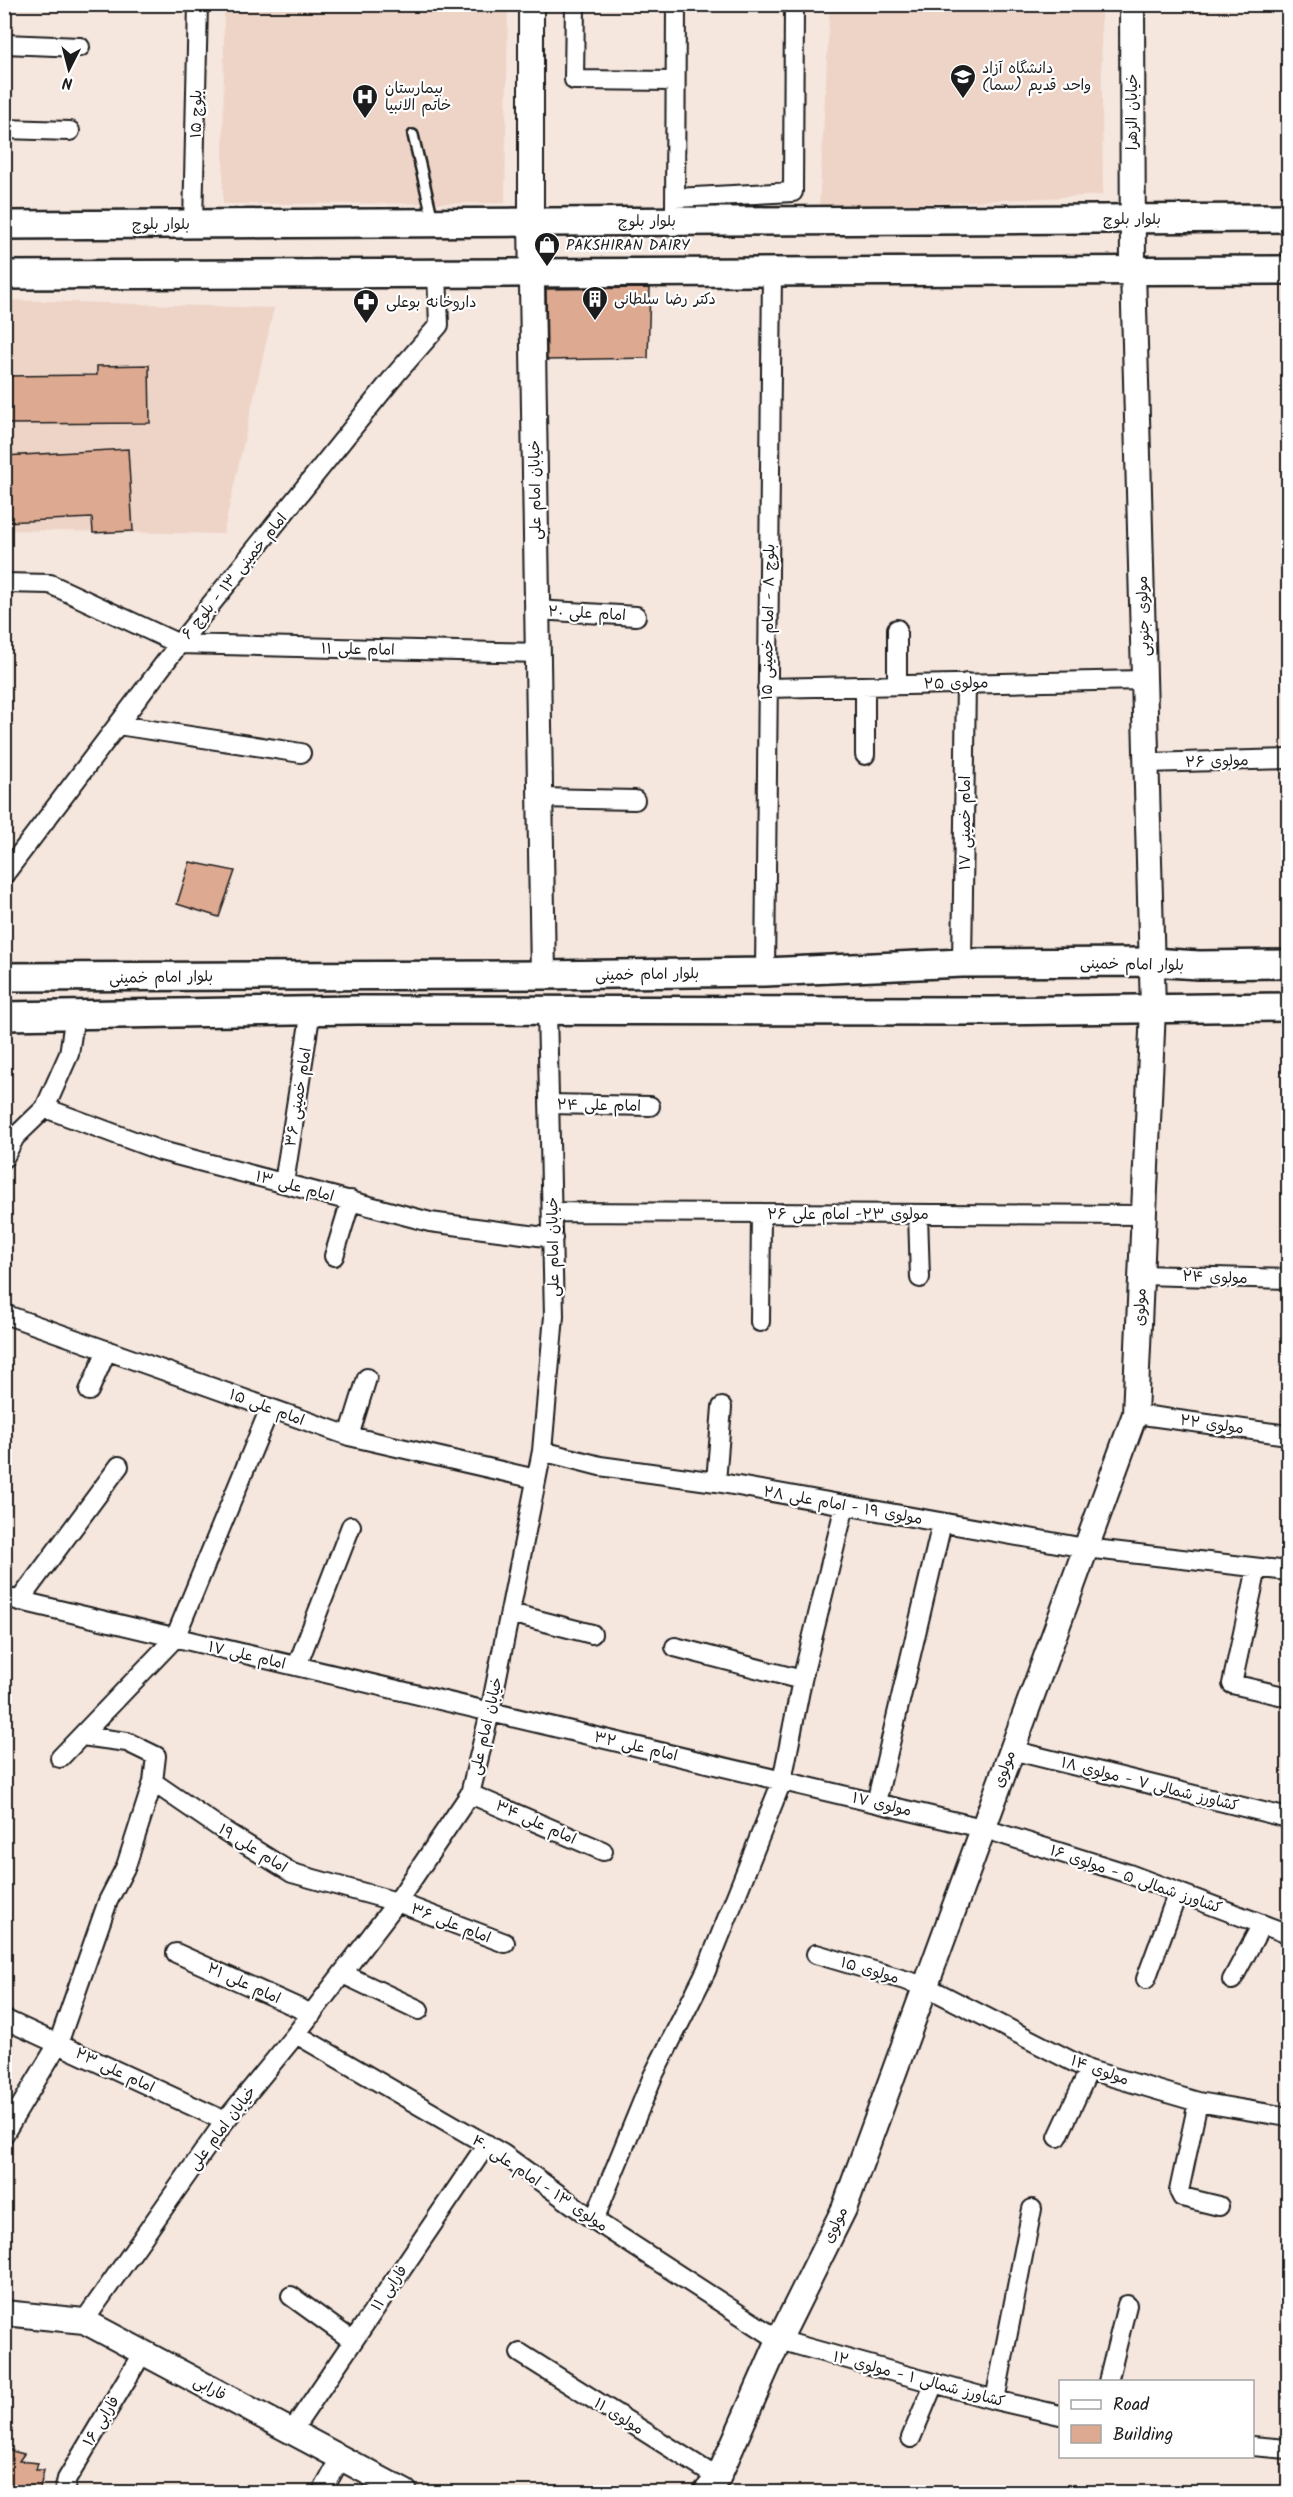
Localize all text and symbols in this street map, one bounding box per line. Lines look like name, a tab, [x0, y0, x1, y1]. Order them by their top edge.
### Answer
north arrow	[39, 39, 99, 99]
place label: دانشگاه آزاد واحد قدیم (سما)	[982, 57, 1091, 98]
school or university icon: دانشگاه آزاد واحد قدیم (سما)	[948, 62, 978, 100]
text: N	[61, 69, 74, 95]
street label: خیابان الزهرا	[1121, 74, 1145, 150]
place label: بیمارستان خاتم الانبیا	[385, 77, 451, 118]
hospital icon: بیمارستان خاتم الانبیا	[350, 82, 380, 120]
street label: بلوچ ۱۵	[185, 90, 209, 138]
street label: بلوار بلوچ	[1103, 208, 1161, 232]
street label: بلوار بلوچ	[618, 210, 676, 234]
street label: بلوار بلوچ	[132, 213, 190, 237]
shop icon: PAKSHIRAN DAIRY	[532, 230, 562, 268]
place label: PAKSHIRAN DAIRY	[566, 234, 691, 258]
building icon: دکتر رضا سلطانی	[580, 284, 610, 322]
pharmacy icon: داروخانه بوعلی	[351, 287, 381, 325]
place label: دکتر رضا سلطانی	[614, 288, 716, 312]
place label: داروخانه بوعلی	[386, 291, 476, 315]
street label: خیابان امام علی	[523, 440, 549, 540]
street label: امام خمینی ۱۳ - بلوچ ۶	[176, 508, 293, 645]
street label: بلوچ ۸ - امام خمینی ۱۵	[756, 544, 782, 700]
street label: مولوی جنوبی	[1131, 575, 1157, 657]
street label: امام علی ۲۰	[547, 600, 626, 628]
street label: امام علی ۱۱	[321, 637, 395, 663]
street label: مولوی ۲۵	[924, 671, 989, 697]
street label: مولوی ۲۶	[1185, 749, 1249, 775]
street label: امام خمینی ۱۷	[954, 776, 978, 870]
street label: بلوار امام خمینی	[1080, 952, 1184, 978]
street label: بلوار امام خمینی	[595, 962, 699, 988]
street label: بلوار امام خمینی	[109, 965, 213, 991]
street label: امام خمینی ۳۶	[279, 1046, 319, 1148]
street label: امام علی ۲۴	[557, 1093, 641, 1119]
street label: امام علی ۱۳	[253, 1165, 337, 1209]
street label: خیابان امام علی	[541, 1197, 567, 1297]
street label: مولوی ۲۳- امام علی ۲۶	[767, 1203, 929, 1227]
street label: مولوی ۲۴	[1182, 1265, 1248, 1291]
street label: مولوی	[1128, 1288, 1154, 1326]
street label: امام علی ۱۵	[226, 1383, 308, 1433]
street label: مولوی ۲۲	[1178, 1409, 1245, 1441]
street label: مولوی ۱۹ - امام علی ۲۸	[761, 1480, 924, 1532]
street label: امام علی ۱۷	[206, 1635, 288, 1677]
street label: خیابان امام علی	[464, 1675, 510, 1778]
street label: امام علی ۳۲	[592, 1726, 680, 1768]
street label: مولوی	[987, 1747, 1023, 1791]
street label: کشاورز شمالی ۷ - مولوی ۱۸	[1058, 1751, 1241, 1819]
street label: مولوی ۱۷	[850, 1787, 914, 1823]
street label: امام علی ۳۴	[491, 1794, 580, 1851]
street label: امام علی ۱۹	[213, 1818, 292, 1880]
street label: کشاورز شمالی ۵ - مولوی ۱۶	[1046, 1839, 1225, 1921]
street label: امام علی ۳۶	[407, 1898, 494, 1950]
street label: مولوی ۱۵	[838, 1951, 902, 1991]
street label: امام علی ۲۱	[203, 1957, 284, 2011]
street label: امام علی ۲۳	[71, 2042, 158, 2100]
street label: مولوی ۱۴	[1067, 2049, 1132, 2093]
street label: خیابان امام علی	[183, 2081, 262, 2176]
street label: مولوی ۱۳ - امام علی ۴۰	[467, 2129, 612, 2238]
street label: مولوی	[817, 2203, 855, 2248]
street label: فارابی ۱۱	[366, 2261, 414, 2317]
street label: کشاورز شمالی ۱ - مولوی ۱۲	[830, 2345, 1007, 2414]
street label: فارابی	[189, 2370, 230, 2408]
legend	[1059, 2380, 1254, 2458]
text: Road	[1113, 2391, 1150, 2420]
street label: فارابی ۱۶	[77, 2392, 126, 2451]
street label: مولوی ۱۱	[589, 2392, 648, 2442]
text: Building	[1113, 2421, 1173, 2450]

